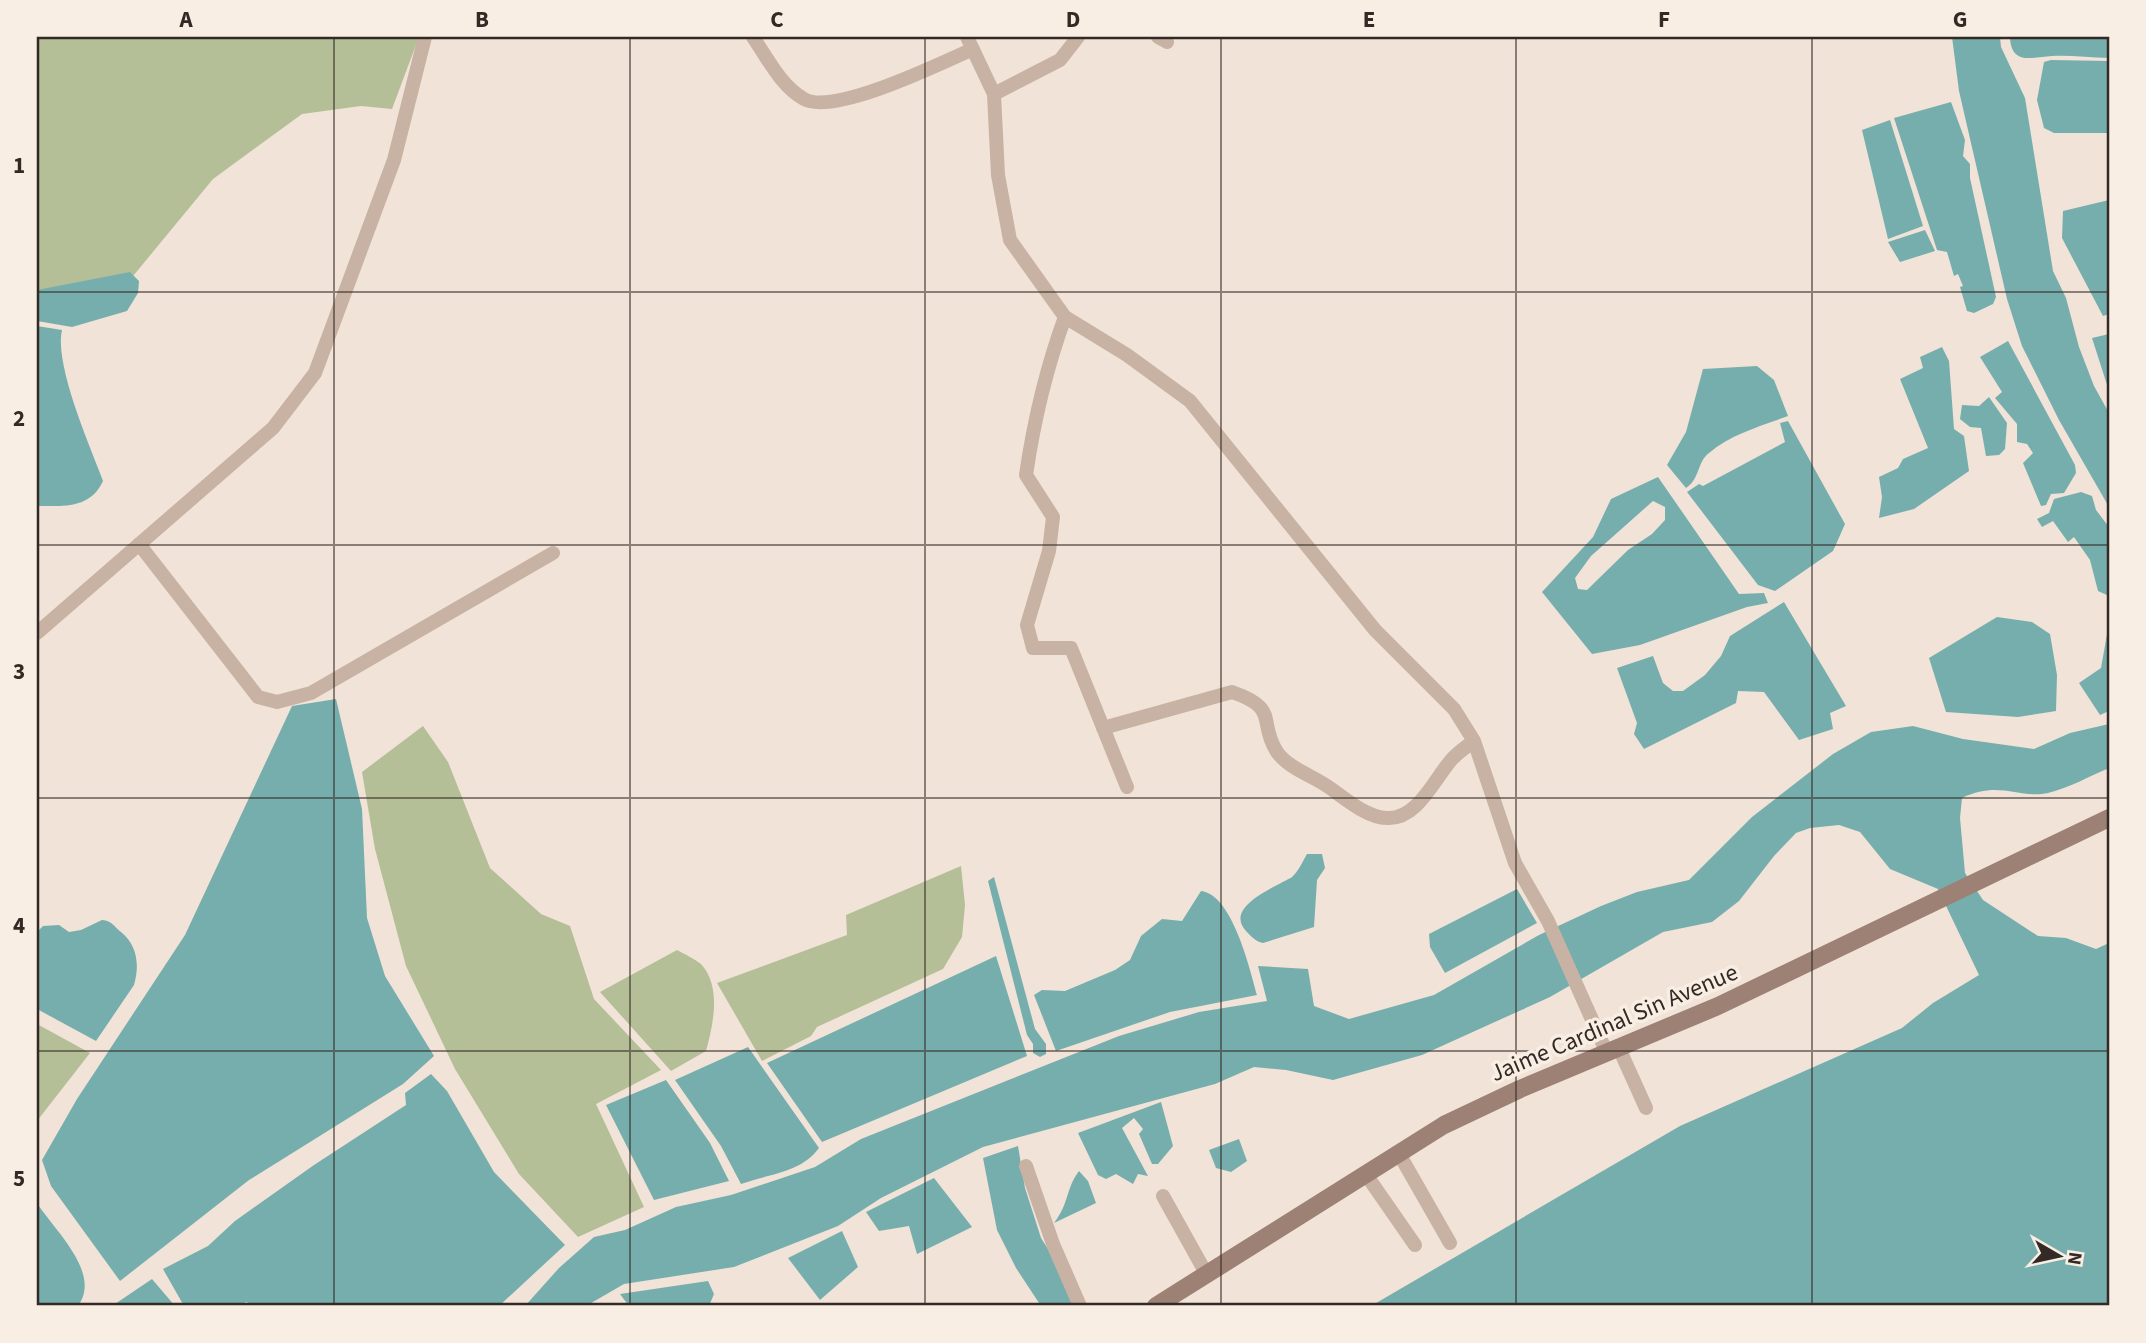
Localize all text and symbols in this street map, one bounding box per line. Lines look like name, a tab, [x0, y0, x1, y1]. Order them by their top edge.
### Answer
text: A	[178, 3, 193, 36]
text: B	[475, 3, 489, 36]
text: C	[770, 3, 784, 36]
text: D	[1066, 3, 1080, 36]
text: E	[1363, 3, 1375, 36]
text: F	[1658, 3, 1670, 36]
text: G	[1953, 3, 1967, 36]
text: 1	[13, 149, 25, 182]
text: 2	[13, 402, 25, 435]
text: 3	[13, 655, 25, 688]
text: 4	[13, 909, 25, 942]
street label: Jaime Cardinal Sin Avenue	[1485, 955, 1743, 1091]
text: 5	[13, 1162, 25, 1195]
north arrow	[2024, 1220, 2094, 1290]
text: N	[2060, 1250, 2089, 1267]

